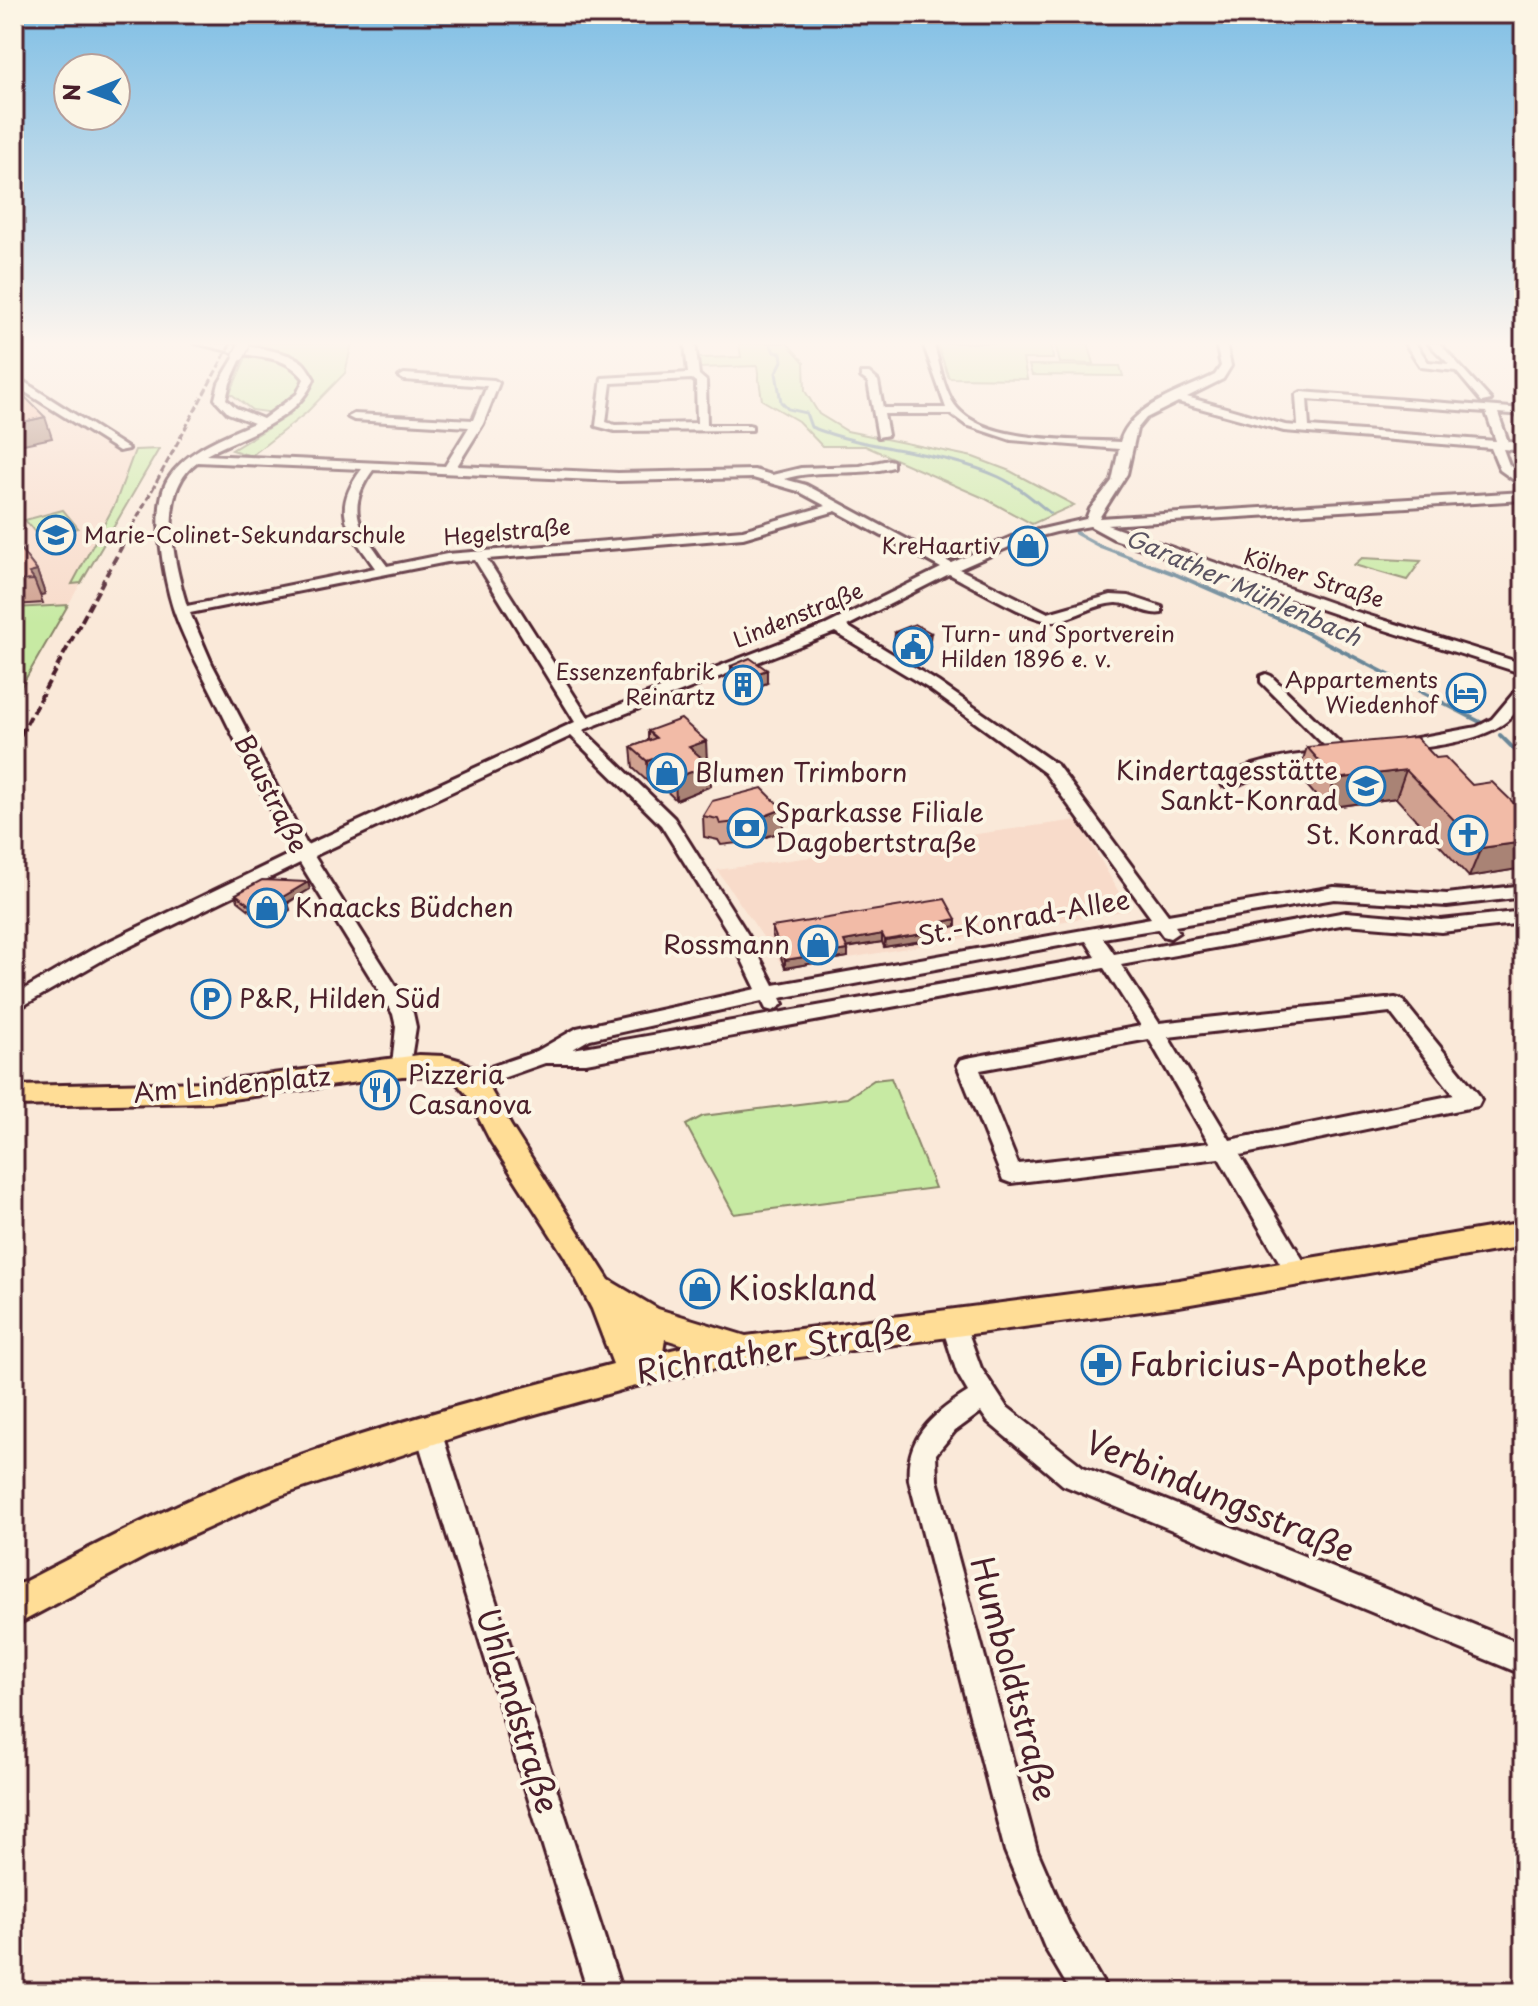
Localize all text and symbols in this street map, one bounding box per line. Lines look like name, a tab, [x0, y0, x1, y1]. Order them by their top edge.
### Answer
north arrow	[52, 52, 132, 132]
text: N	[54, 83, 87, 101]
street label: Hegelstraße	[442, 509, 572, 552]
school or university icon: Marie-Colinet-Sekundarschule	[35, 514, 77, 556]
place label: Marie-Colinet-Sekundarschule	[84, 517, 406, 550]
water label: Garather Mühlenbach	[1120, 518, 1368, 655]
shop icon: KreHaartiv	[1007, 525, 1049, 567]
place label: KreHaartiv	[882, 528, 1000, 561]
street label: Kölner Straße	[1240, 538, 1389, 615]
street label: Lindenstraße	[727, 573, 867, 655]
place label: Turn- und Sportverein Hilden 1896 e. v.	[941, 616, 1175, 674]
public building icon: Turn- und Sportverein Hilden 1896 e. v.	[892, 626, 934, 668]
place label: Essenzenfabrik Reinartz	[555, 654, 715, 712]
place label: Appartements Wiedenhof	[1285, 662, 1439, 720]
building icon: Essenzenfabrik Reinartz	[722, 664, 764, 706]
hotel icon: Appartements Wiedenhof	[1445, 672, 1487, 714]
street label: Baustraße	[226, 727, 319, 860]
place label: Kindertagesstätte Sankt-Konrad	[1116, 750, 1338, 819]
shop icon: Blumen Trimborn	[646, 752, 688, 794]
place label: Blumen Trimborn	[695, 752, 907, 791]
school or university icon: Kindertagesstätte Sankt-Konrad	[1345, 765, 1387, 807]
place label: Sparkasse Filiale Dagobertstraße	[775, 792, 984, 861]
bank icon: Sparkasse Filiale Dagobertstraße	[726, 807, 768, 849]
place label: St. Konrad	[1306, 814, 1440, 853]
church icon: St. Konrad	[1447, 814, 1489, 856]
street label: St.-Konrad-Allee	[915, 879, 1132, 954]
shop icon: Knaacks Büdchen	[246, 887, 288, 929]
place label: Knaacks Büdchen	[295, 887, 514, 926]
place label: Rossmann	[663, 924, 790, 963]
shop icon: Rossmann	[797, 924, 839, 966]
parking icon: P&R, Hilden Süd	[190, 978, 232, 1020]
place label: P&R, Hilden Süd	[239, 978, 441, 1017]
place label: Pizzeria Casanova	[408, 1054, 532, 1123]
street label: Am Lindenplatz	[132, 1055, 332, 1112]
restaurant icon: Pizzeria Casanova	[359, 1069, 401, 1111]
place label: Kioskland	[728, 1263, 877, 1311]
shop icon: Kioskland	[679, 1268, 721, 1310]
street label: Richrather Straße	[633, 1304, 915, 1394]
place label: Fabricius-Apotheke	[1129, 1339, 1428, 1387]
pharmacy icon: Fabricius-Apotheke	[1080, 1344, 1122, 1386]
street label: Verbindungsstraße	[1079, 1417, 1363, 1574]
street label: Humboldtstraße	[959, 1551, 1071, 1806]
street label: Uhlandstraße	[465, 1602, 573, 1819]

